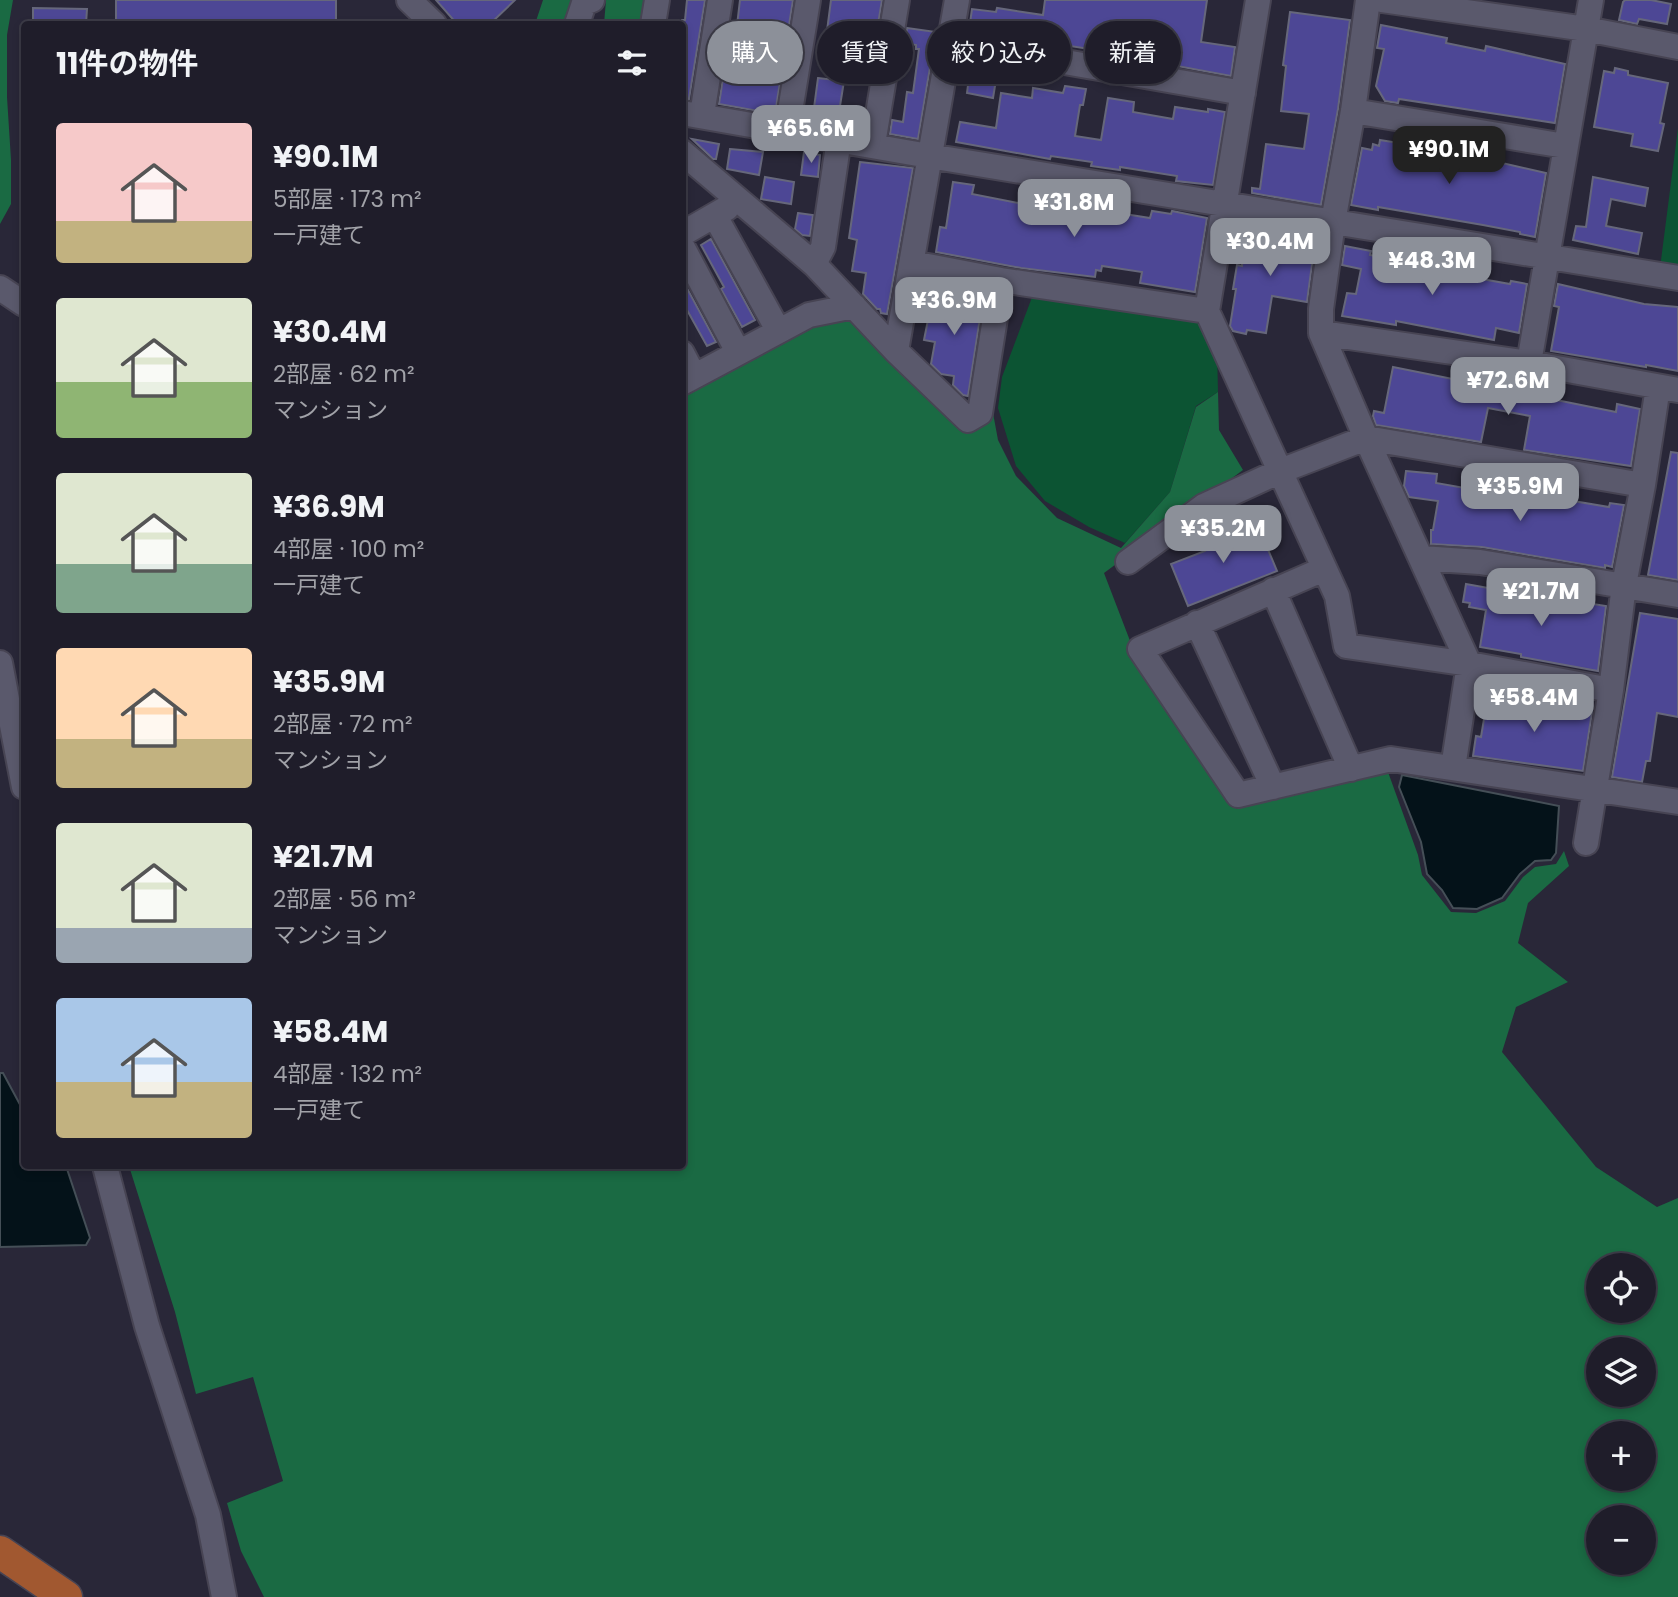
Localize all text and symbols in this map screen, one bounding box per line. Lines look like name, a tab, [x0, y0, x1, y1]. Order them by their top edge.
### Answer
chip: 購入	[707, 21, 803, 84]
chip: 賃貸	[817, 21, 913, 84]
chip: 絞り込み	[927, 21, 1071, 84]
chip: 新着	[1085, 21, 1181, 84]
text: 11件の物件	[56, 42, 199, 85]
icon: filters	[613, 44, 651, 82]
pin: ¥65.6M	[754, 106, 868, 165]
text: ¥65.6M	[767, 112, 855, 144]
pin: ¥90.1M	[1392, 127, 1506, 186]
text: ¥90.1M	[1409, 133, 1489, 165]
text: ¥90.1M	[273, 135, 378, 178]
icon: home	[112, 151, 196, 235]
pin: ¥31.8M	[1017, 180, 1131, 239]
text: 5部屋 · 173 m²	[273, 183, 422, 215]
text: ¥31.8M	[1034, 186, 1114, 218]
pin: ¥30.4M	[1213, 218, 1327, 278]
text: 一戸建て	[273, 219, 365, 251]
text: ¥30.4M	[1226, 225, 1314, 257]
pin: ¥48.3M	[1375, 238, 1489, 297]
text: ¥48.3M	[1388, 244, 1476, 276]
pin: ¥36.9M	[897, 278, 1011, 337]
text: ¥36.9M	[911, 284, 997, 316]
text: ¥30.4M	[273, 310, 387, 353]
icon: home	[112, 326, 196, 410]
text: 2部屋 · 62 m²	[273, 358, 415, 390]
pin: ¥72.6M	[1451, 358, 1565, 417]
text: ¥72.6M	[1466, 364, 1550, 396]
text: マンション	[273, 394, 388, 426]
pin: ¥35.9M	[1463, 463, 1577, 523]
text: ¥35.9M	[1477, 470, 1563, 502]
text: ¥36.9M	[273, 485, 385, 528]
icon: home	[112, 501, 196, 585]
pin: ¥35.2M	[1166, 505, 1280, 565]
text: ¥35.2M	[1180, 512, 1266, 544]
text: 4部屋 · 100 m²	[273, 533, 424, 565]
pin: ¥21.7M	[1484, 568, 1598, 628]
text: 一戸建て	[273, 569, 365, 601]
text: ¥21.7M	[1502, 575, 1580, 607]
text: ¥35.9M	[273, 660, 385, 703]
pin: ¥58.4M	[1477, 674, 1591, 734]
icon: home	[112, 676, 196, 760]
text: ¥58.4M	[1490, 681, 1578, 713]
text: 2部屋 · 72 m²	[273, 708, 413, 740]
text: マンション	[273, 744, 388, 776]
text: ¥21.7M	[273, 835, 374, 878]
icon: home	[112, 851, 196, 935]
text: 2部屋 · 56 m²	[273, 883, 416, 915]
text: マンション	[273, 919, 388, 951]
text: ¥58.4M	[273, 1010, 388, 1053]
icon: home	[112, 1026, 196, 1110]
text: 4部屋 · 132 m²	[273, 1058, 422, 1090]
text: 一戸建て	[273, 1094, 365, 1126]
map controls	[1586, 1253, 1656, 1575]
button: locate	[1586, 1253, 1656, 1323]
button: layers	[1586, 1337, 1656, 1407]
button: +	[1586, 1421, 1656, 1491]
button: −	[1586, 1505, 1656, 1575]

